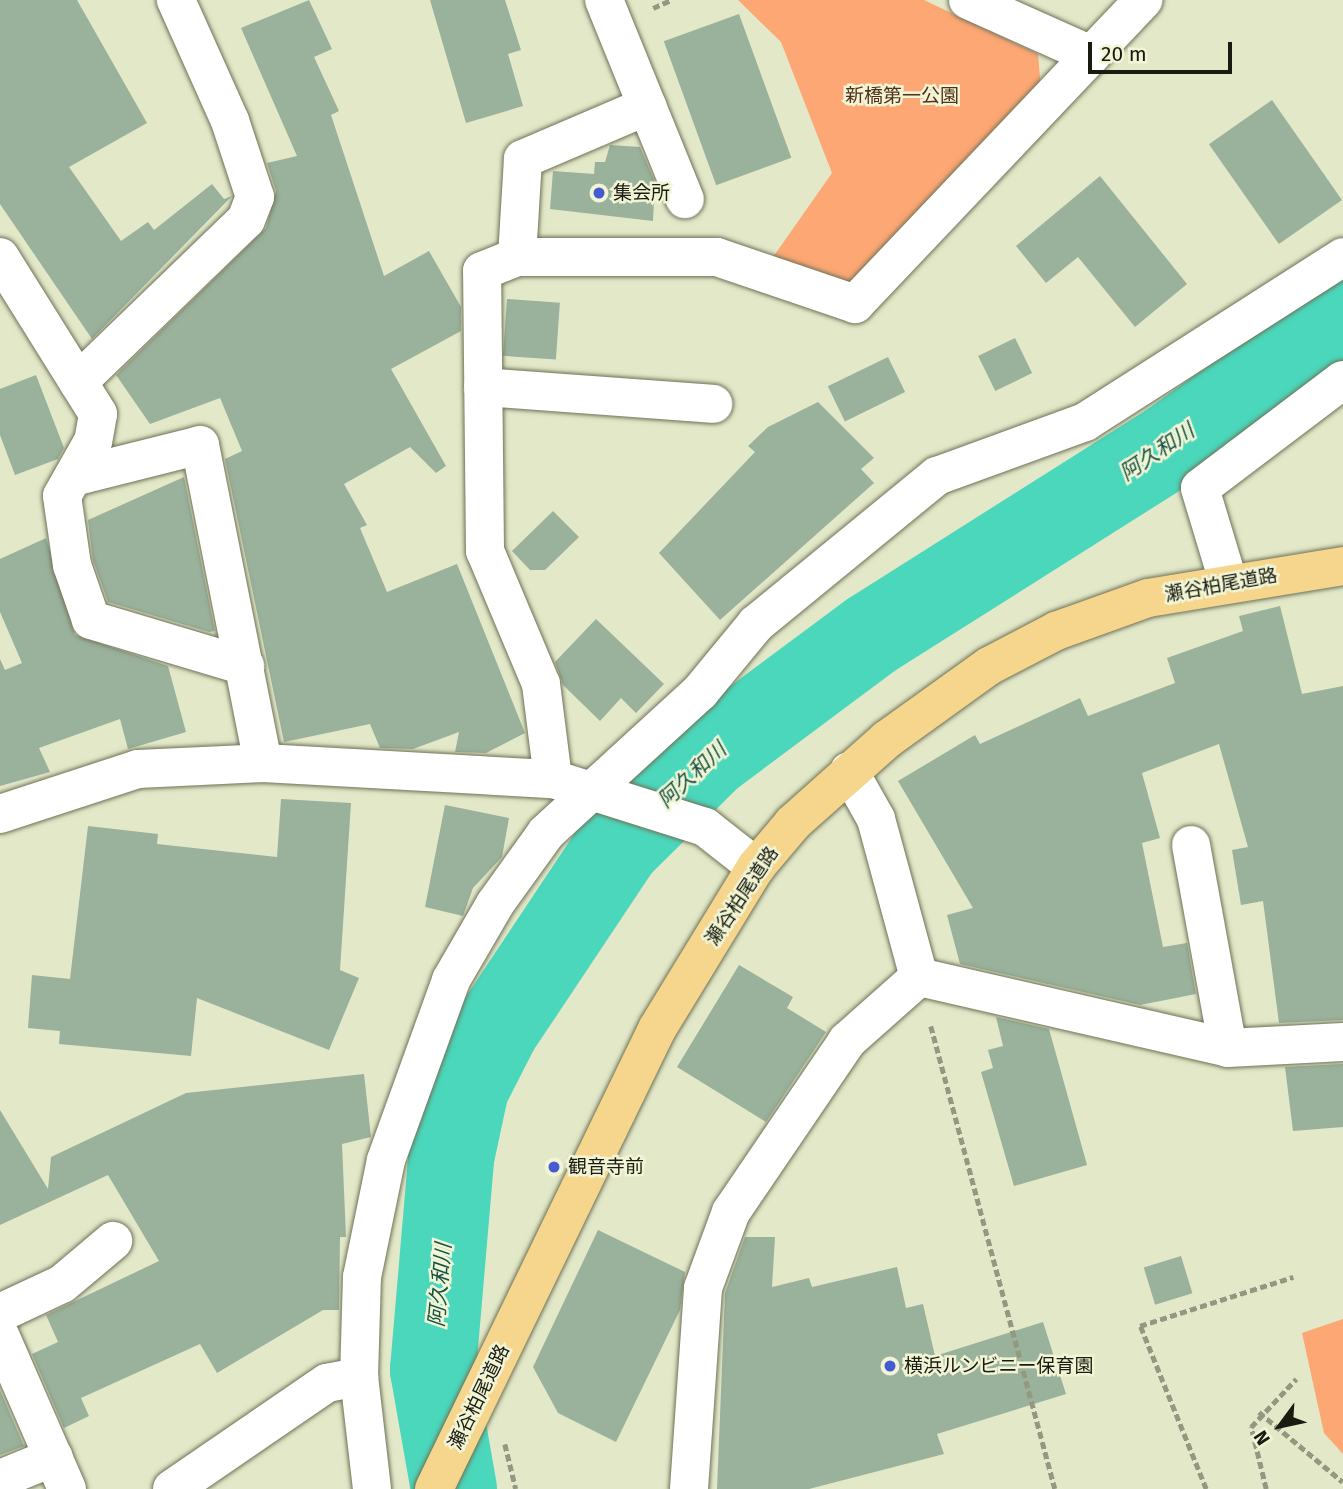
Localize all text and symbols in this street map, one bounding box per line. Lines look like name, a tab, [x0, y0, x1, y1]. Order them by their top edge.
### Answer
scale bar	[1091, 28, 1234, 72]
text: 20 m	[1101, 41, 1147, 67]
park label: 新橋第一公園	[845, 85, 959, 107]
place label: 集会所	[613, 182, 670, 204]
marker: 集会所	[591, 185, 607, 201]
water label: 阿久和川	[1115, 418, 1199, 486]
street label: 瀬谷柏尾道路	[1163, 564, 1279, 606]
water label: 阿久和川	[653, 737, 731, 813]
street label: 瀬谷柏尾道路	[701, 842, 783, 950]
place label: 観音寺前	[568, 1156, 644, 1178]
marker: 観音寺前	[546, 1159, 562, 1175]
water label: 阿久和川	[424, 1242, 456, 1328]
street label: 瀬谷柏尾道路	[444, 1341, 514, 1453]
place label: 横浜ルンビニー保育園	[904, 1355, 1094, 1377]
marker: 横浜ルンビニー保育園	[882, 1358, 898, 1374]
north arrow	[1245, 1391, 1315, 1461]
text: N	[1249, 1426, 1275, 1449]

